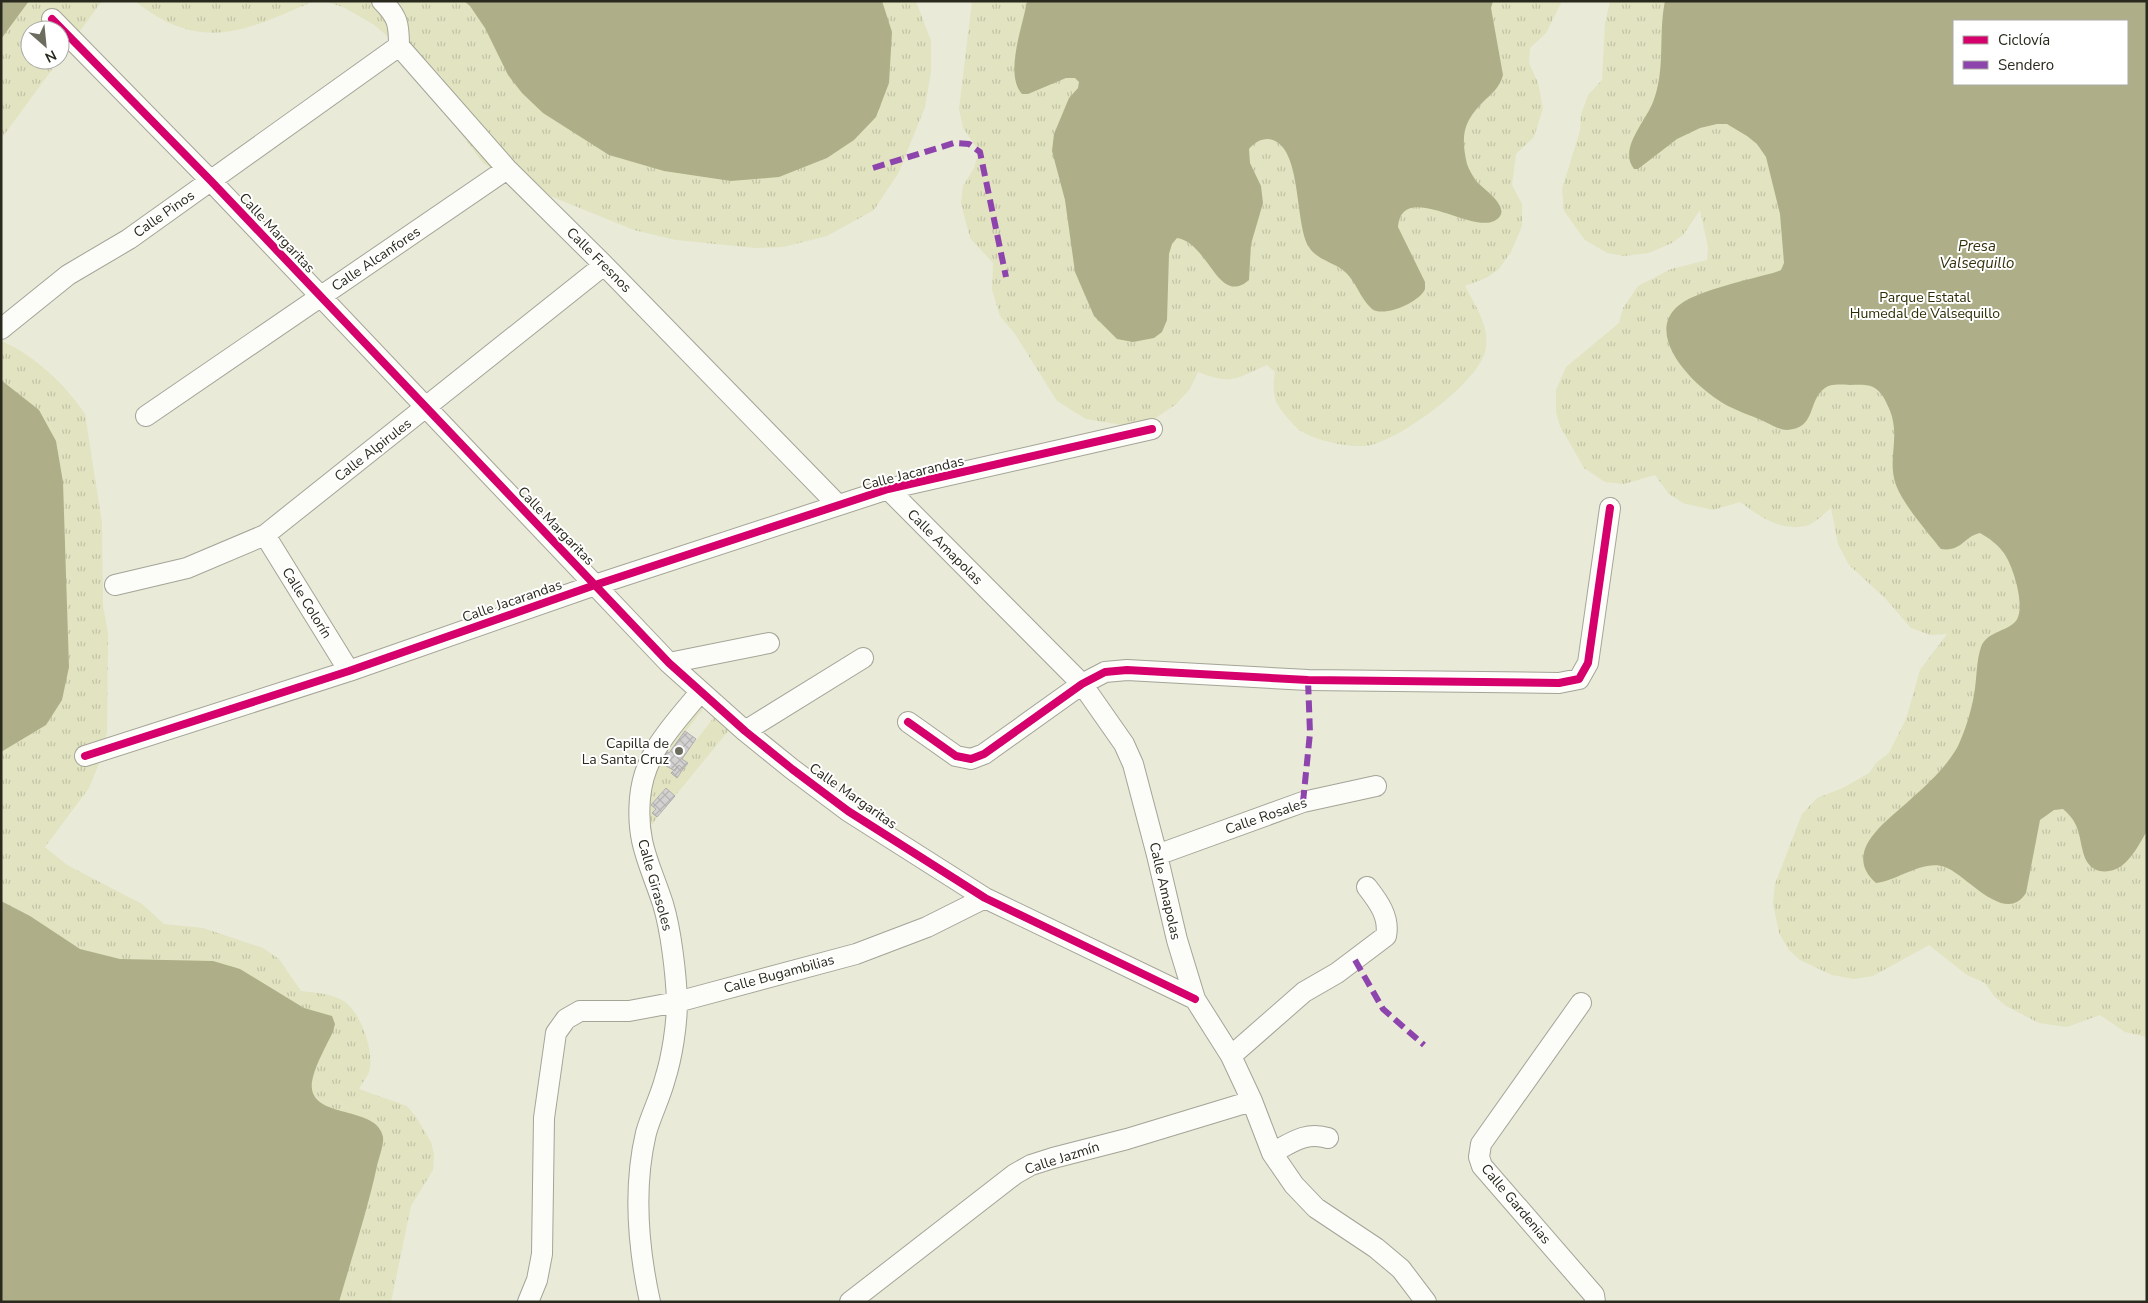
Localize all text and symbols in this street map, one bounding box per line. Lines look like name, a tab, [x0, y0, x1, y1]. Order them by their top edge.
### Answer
north arrow	[20, 20, 70, 70]
legend	[1953, 20, 2128, 85]
text: Ciclovía	[1998, 30, 2050, 50]
text: N	[42, 45, 60, 67]
text: Sendero	[1998, 55, 2054, 75]
street label: Calle Pinos	[130, 186, 199, 242]
street label: Calle Margaritas	[235, 189, 319, 277]
street label: Calle Alcanfores	[328, 222, 424, 296]
street label: Calle Fresnos	[562, 223, 636, 297]
water label: Presa Valsequillo	[1940, 236, 2014, 273]
park label: Parque Estatal Humedal de Valsequillo	[1850, 288, 2000, 323]
street label: Calle Alpirules	[331, 414, 416, 486]
street label: Calle Jacarandas	[860, 451, 966, 495]
street label: Calle Margaritas	[513, 482, 599, 570]
street label: Calle Amapolas	[903, 505, 987, 589]
street label: Calle Colorín	[278, 564, 336, 642]
street label: Calle Jacarandas	[460, 575, 565, 627]
place label: Capilla de La Santa Cruz	[582, 734, 670, 769]
marker: Capilla de La Santa Cruz	[673, 745, 685, 757]
street label: Calle Margaritas	[805, 759, 901, 834]
street label: Calle Rosales	[1223, 793, 1310, 839]
street label: Calle Girasoles	[633, 837, 677, 933]
street label: Calle Amapolas	[1145, 840, 1186, 942]
street label: Calle Bugambilias	[722, 950, 837, 998]
street label: Calle Jazmín	[1022, 1137, 1102, 1179]
street label: Calle Gardenias	[1477, 1160, 1555, 1248]

